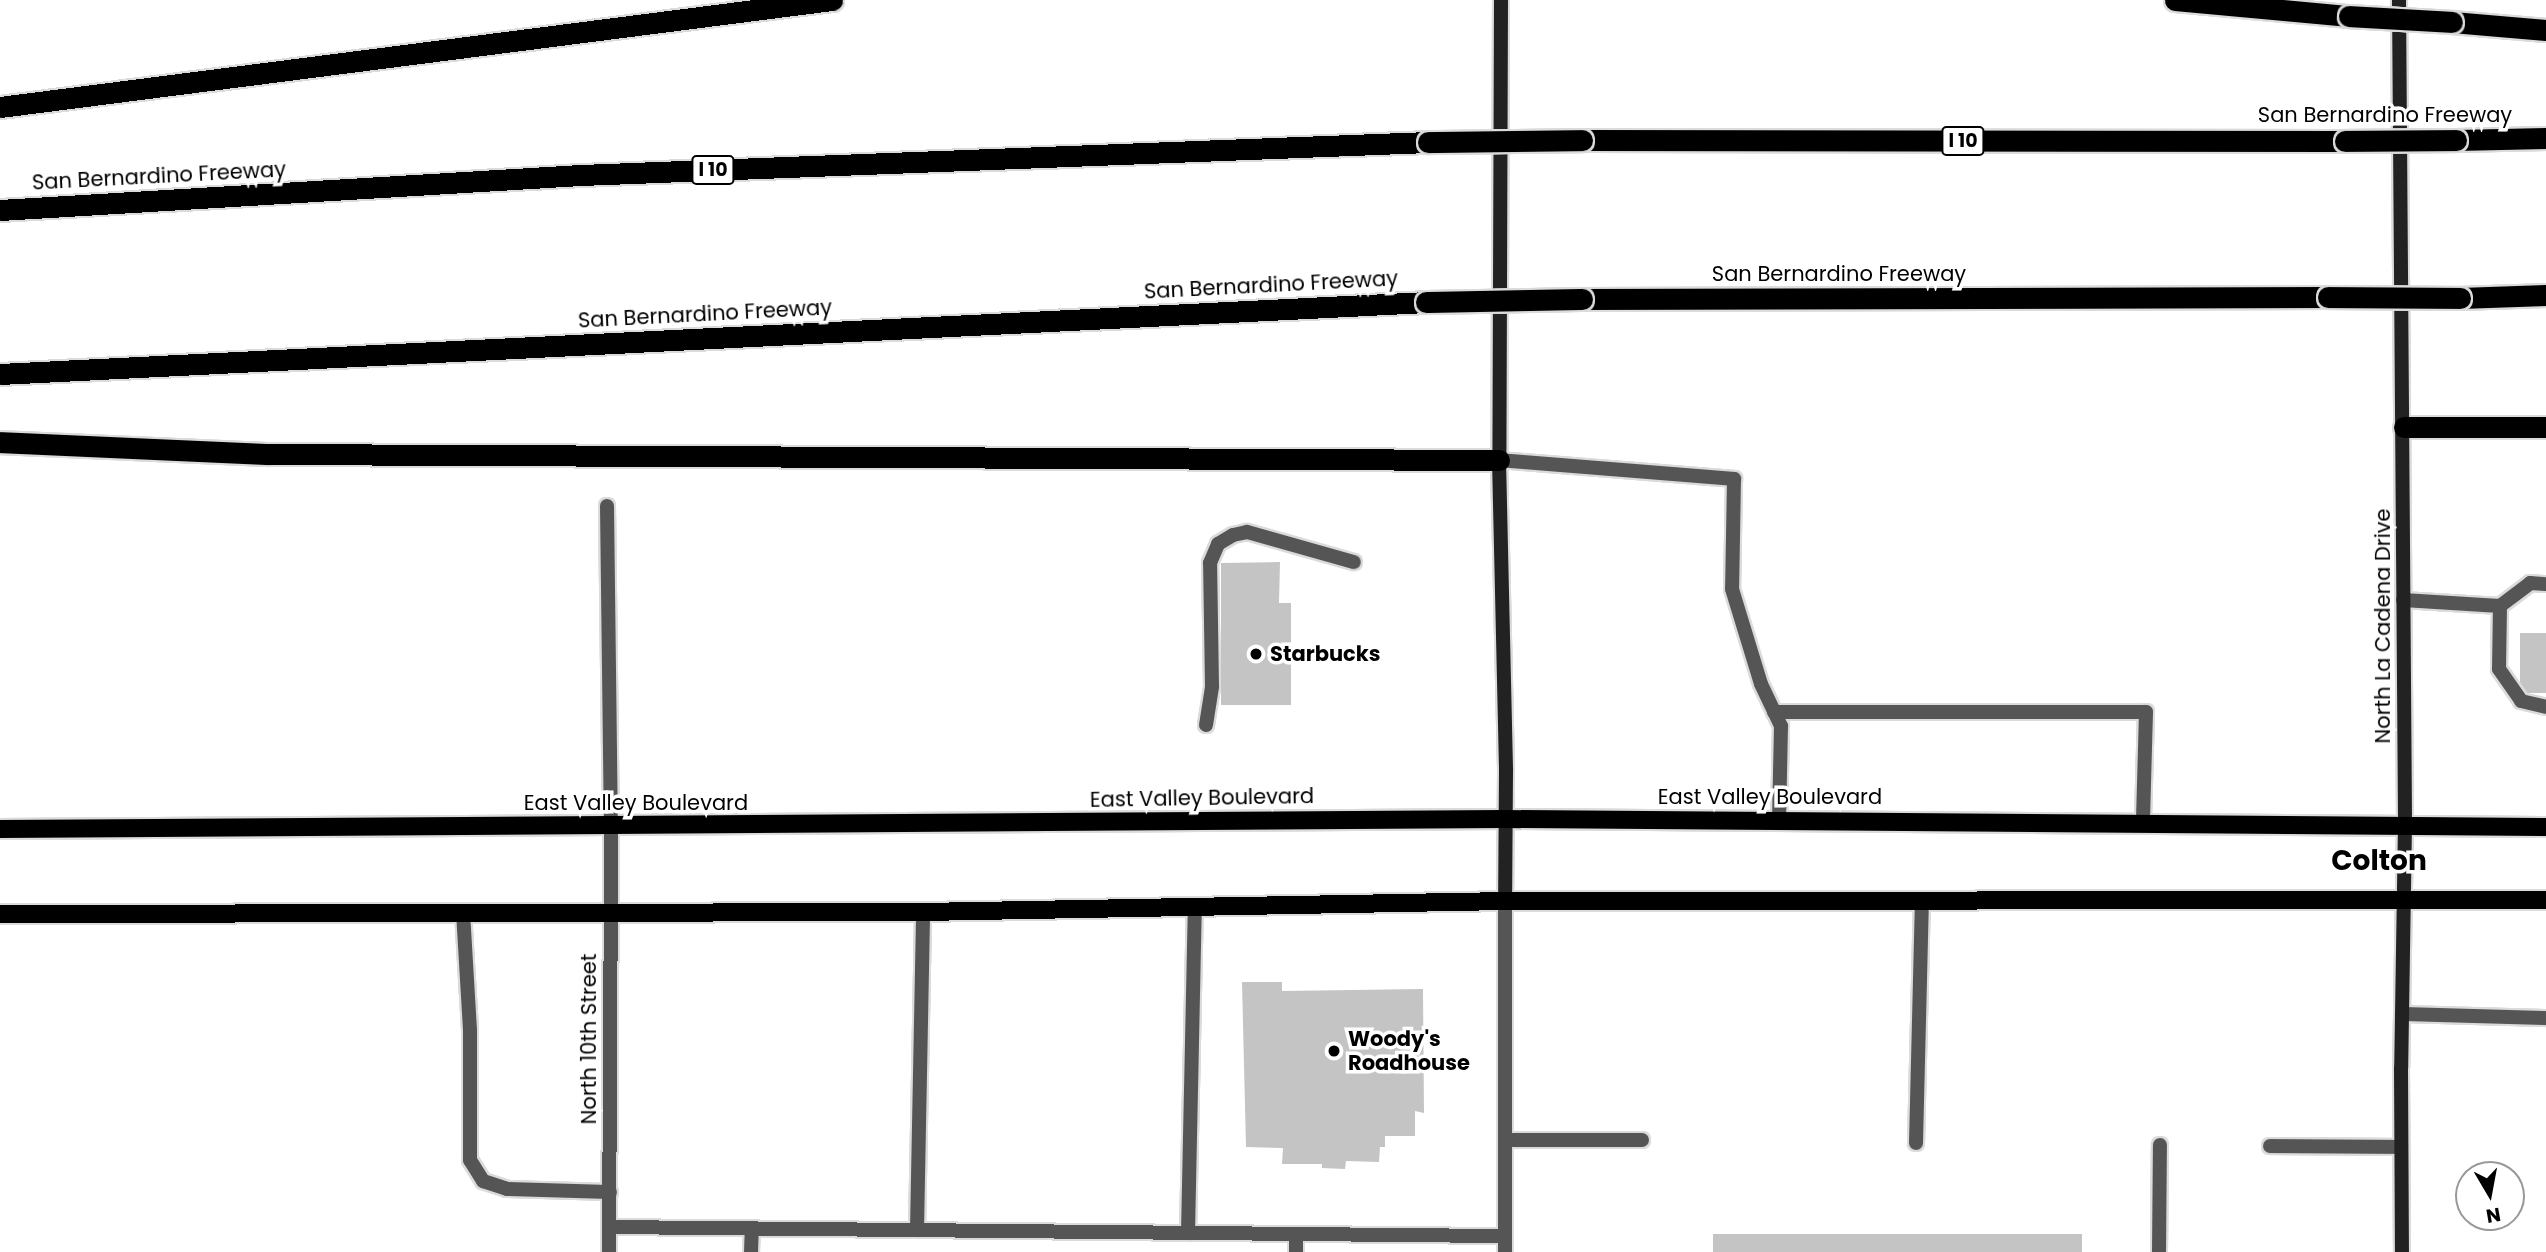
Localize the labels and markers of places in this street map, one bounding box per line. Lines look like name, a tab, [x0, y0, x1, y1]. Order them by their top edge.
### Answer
place label: Starbucks	[1270, 641, 1381, 667]
marker: Starbucks	[1248, 646, 1264, 662]
place label: Woody's Roadhouse	[1348, 1026, 1470, 1076]
marker: Woody's Roadhouse	[1326, 1043, 1342, 1059]

